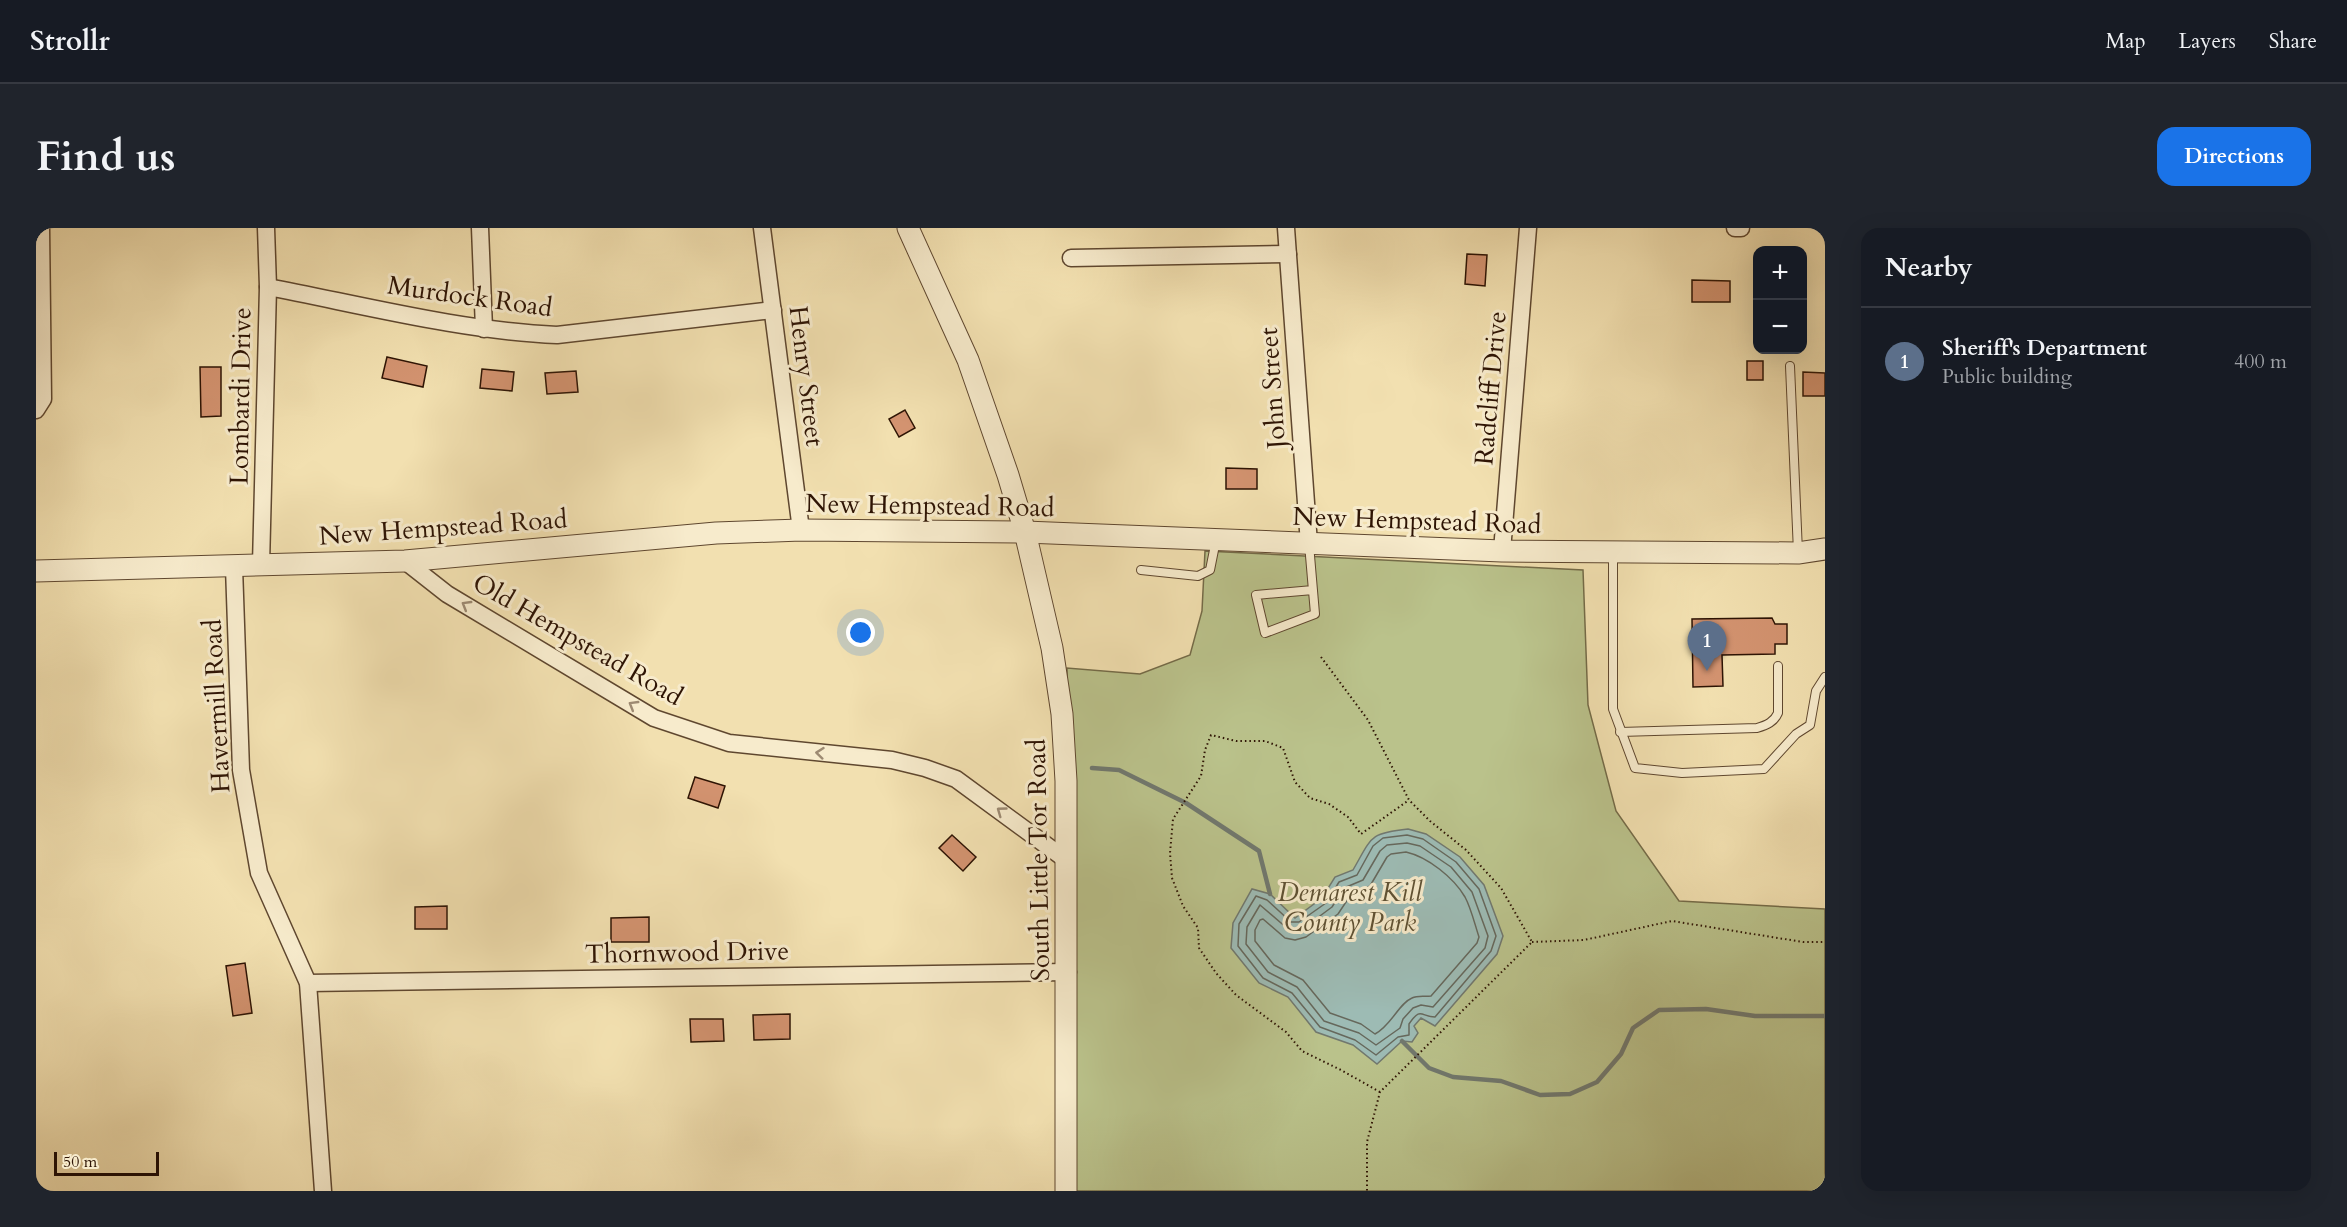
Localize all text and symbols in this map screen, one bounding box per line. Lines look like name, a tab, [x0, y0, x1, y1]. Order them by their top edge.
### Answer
text: Strollr	[30, 22, 110, 60]
text: Map	[2106, 27, 2146, 56]
text: Layers	[2179, 27, 2236, 56]
text: Share	[2269, 27, 2317, 56]
button: Directions	[2157, 127, 2311, 186]
text: Find us	[36, 128, 176, 185]
map controls	[1753, 246, 1807, 354]
button: +	[1753, 246, 1807, 300]
text: Nearby	[1885, 250, 1973, 285]
street label: Murdock Road	[385, 268, 555, 325]
button: −	[1753, 300, 1807, 354]
street label: Henry Street	[781, 304, 832, 448]
street label: Lombardi Drive	[221, 307, 260, 485]
street label: Radcliff Drive	[1466, 310, 1515, 466]
street label: John Street	[1251, 326, 1294, 454]
text: Sheriff's Department	[1942, 333, 2147, 363]
text: 1	[1899, 348, 1910, 375]
text: 400 m	[2234, 348, 2287, 375]
text: Public building	[1942, 363, 2072, 390]
street label: New Hempstead Road	[805, 486, 1055, 525]
street label: New Hempstead Road	[1292, 499, 1542, 542]
street label: New Hempstead Road	[318, 501, 569, 554]
street label: Old Hempstead Road	[466, 565, 689, 714]
one-way arrow	[462, 600, 472, 612]
street label: Havermill Road	[194, 618, 239, 794]
your location	[846, 618, 875, 647]
pin: 1	[1688, 622, 1726, 671]
one-way arrow	[629, 701, 639, 713]
street label: South Little Tor Road	[1019, 738, 1058, 981]
one-way arrow	[815, 747, 824, 760]
one-way arrow	[997, 808, 1008, 819]
park label: Demarest Kill County Park	[1278, 875, 1423, 940]
street label: Thornwood Drive	[585, 933, 789, 972]
scale bar	[54, 1149, 159, 1176]
text: 50 m	[63, 1151, 97, 1173]

